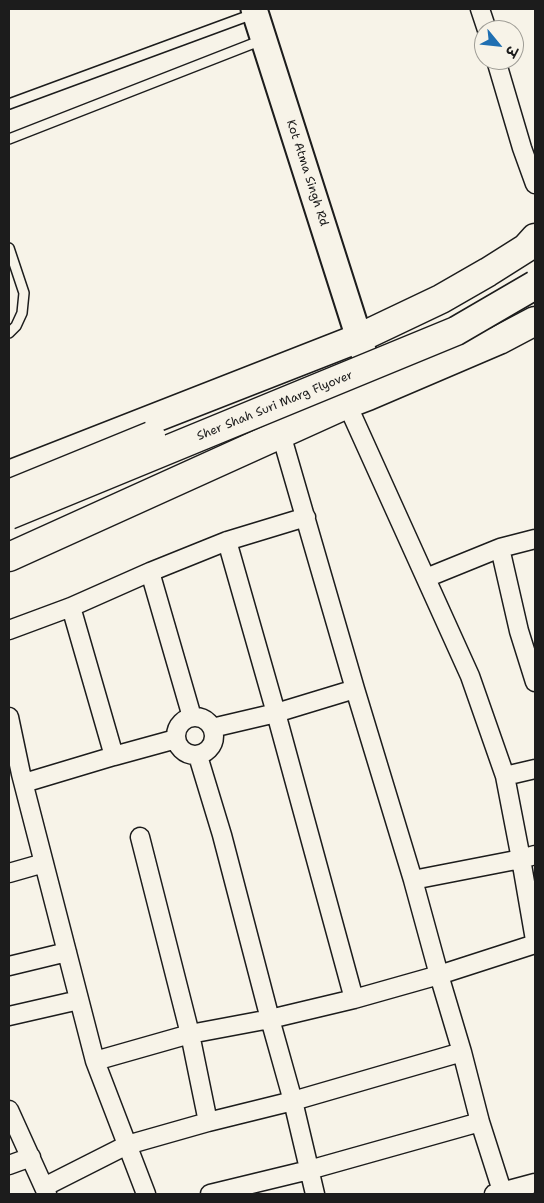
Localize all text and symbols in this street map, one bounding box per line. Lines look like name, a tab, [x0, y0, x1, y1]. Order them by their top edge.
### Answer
north arrow	[474, 20, 524, 70]
text: उ	[501, 43, 522, 60]
street label: Kot Atma Singh Rd	[283, 118, 331, 228]
street label: Sher Shah Suri Marg Flyover	[195, 368, 355, 444]

